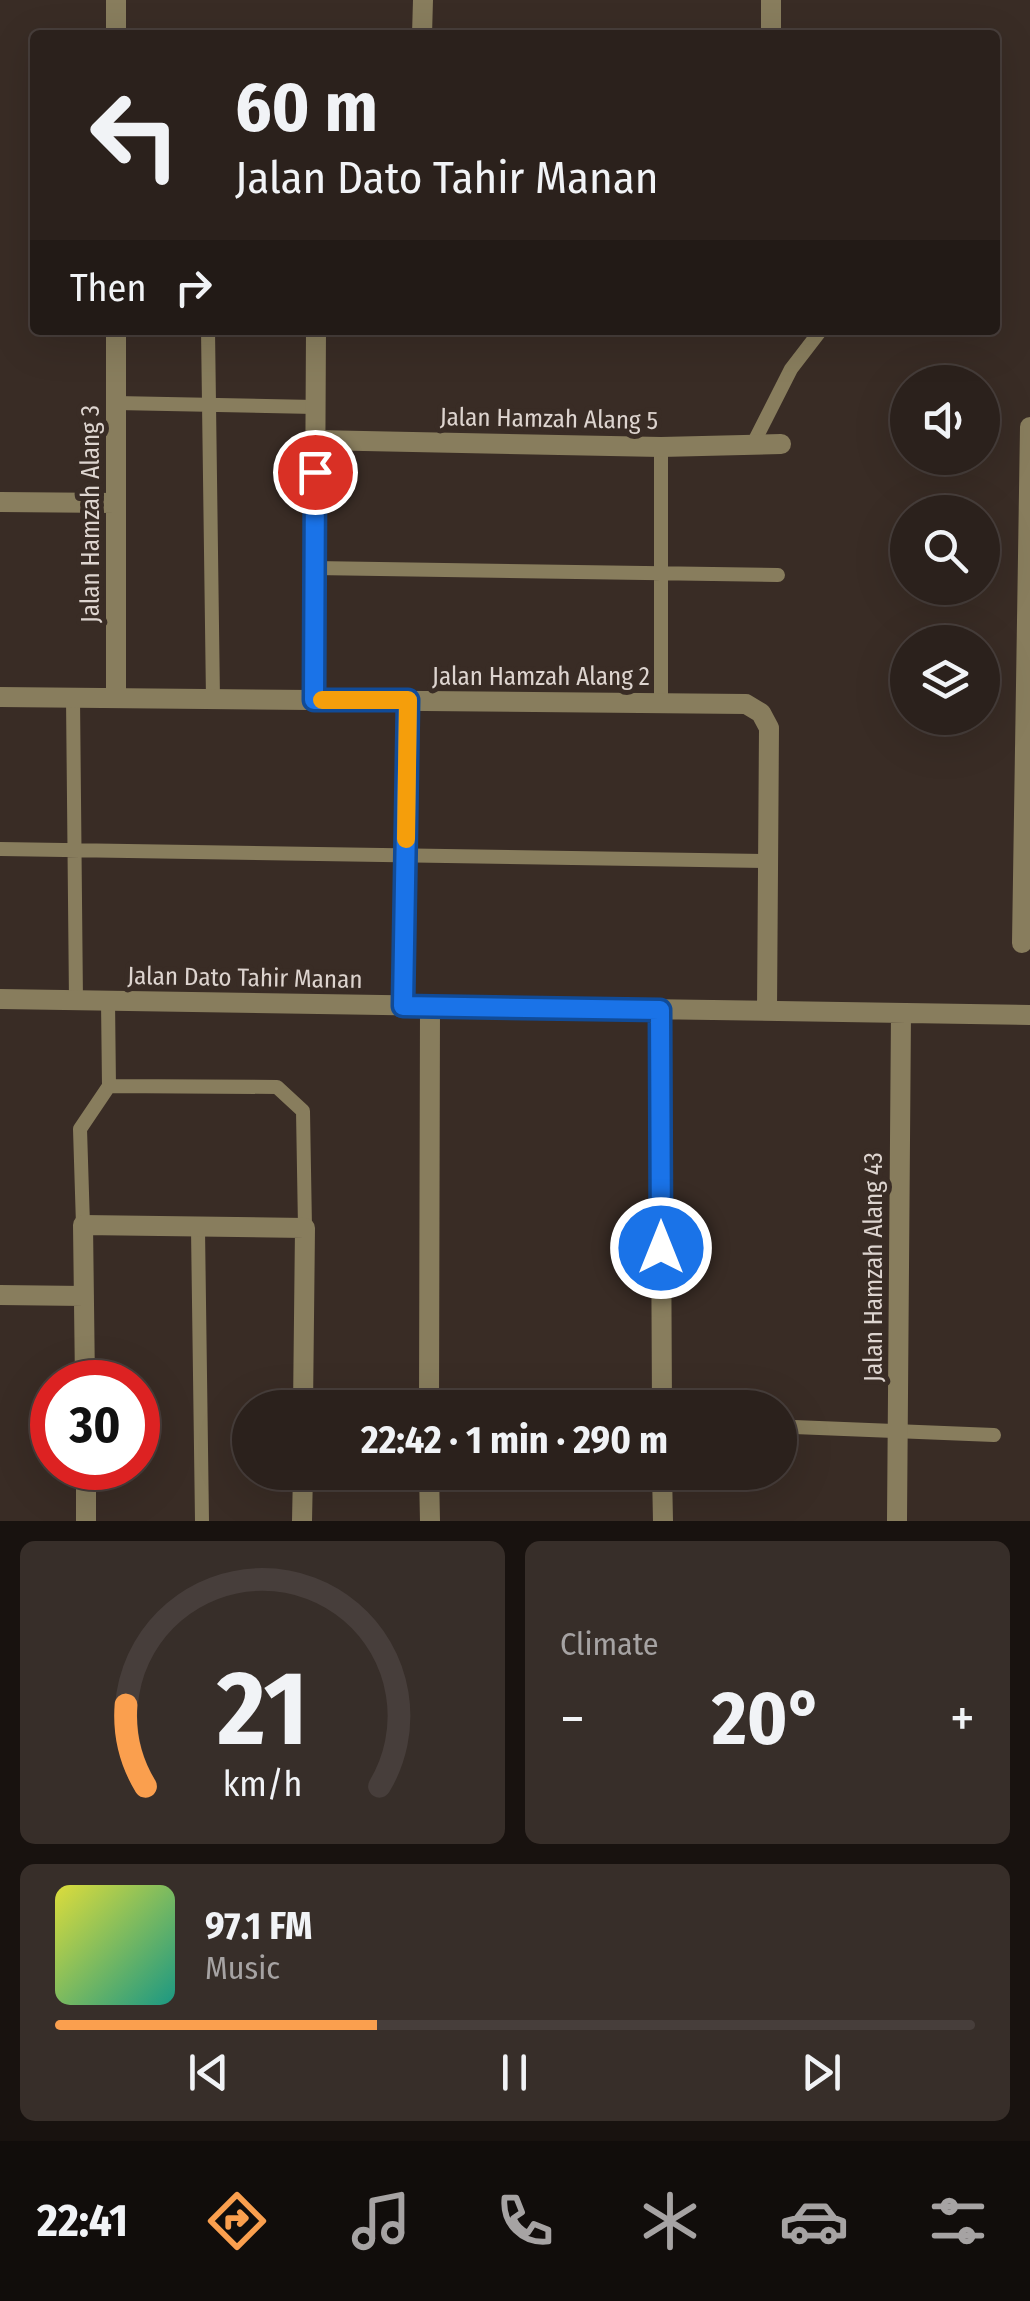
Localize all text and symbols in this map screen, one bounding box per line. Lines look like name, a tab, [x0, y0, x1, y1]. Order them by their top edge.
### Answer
text: 60 m	[235, 66, 378, 150]
icon: left	[70, 70, 200, 200]
text: Jalan Dato Tahir Manan	[235, 151, 658, 205]
icon: right	[166, 260, 221, 315]
text: Then	[70, 265, 146, 311]
map controls	[890, 365, 1000, 735]
button: sound	[890, 365, 1000, 475]
street label: Jalan Hamzah Alang 5	[440, 402, 658, 436]
street label: Jalan Hamzah Alang 3	[76, 405, 106, 623]
pin	[273, 430, 358, 515]
icon: arrive	[288, 445, 343, 500]
button: search	[890, 495, 1000, 605]
button: layers	[890, 625, 1000, 735]
street label: Jalan Hamzah Alang 2	[432, 662, 650, 692]
street label: Jalan Dato Tahir Manan	[127, 961, 363, 995]
street label: Jalan Hamzah Alang 43	[859, 1152, 889, 1382]
position arrow	[609, 1196, 713, 1300]
speed limit sign: 30	[30, 1360, 160, 1490]
text: 22:42 · 1 min · 290 m	[361, 1417, 668, 1463]
text: Climate	[560, 1625, 659, 1663]
text: 21	[216, 1647, 308, 1772]
text: 20°	[712, 1674, 823, 1764]
text: −	[560, 1686, 585, 1752]
text: +	[950, 1686, 975, 1752]
text: km/h	[223, 1763, 302, 1805]
text: 97.1 FM	[205, 1903, 312, 1949]
text: Music	[205, 1949, 280, 1987]
icon: previous	[181, 2045, 236, 2100]
icon: pause	[487, 2045, 542, 2100]
icon: next	[794, 2045, 849, 2100]
icon: directions	[202, 2186, 272, 2256]
icon: music	[346, 2186, 416, 2256]
icon: phone	[490, 2186, 560, 2256]
icon: climate	[635, 2186, 705, 2256]
icon: car	[779, 2186, 849, 2256]
icon: filters	[923, 2186, 993, 2256]
text: 22:41	[37, 2194, 128, 2248]

